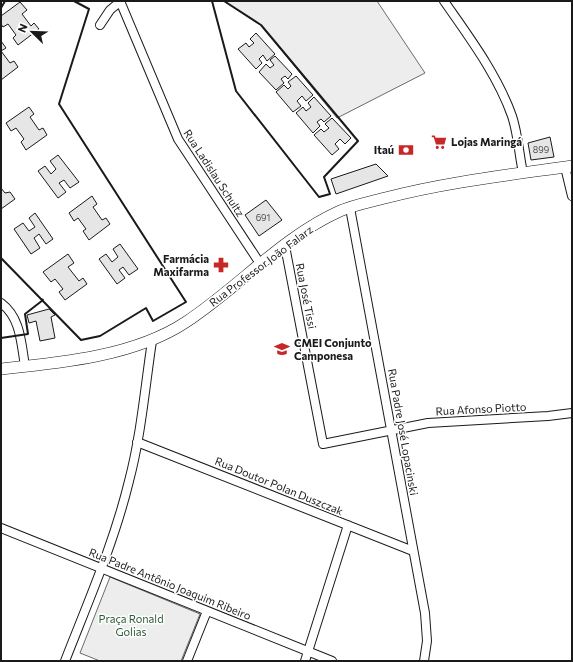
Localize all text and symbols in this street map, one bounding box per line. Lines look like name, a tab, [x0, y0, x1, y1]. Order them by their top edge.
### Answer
north arrow	[12, 12, 52, 52]
text: N	[15, 22, 30, 34]
street label: Rua Ladislau Schultz	[181, 127, 248, 219]
supermarket icon: Lojas Maringá	[430, 133, 448, 151]
place label: Lojas Maringá	[451, 135, 522, 148]
bank icon: Itaú	[397, 141, 415, 159]
place label: Itaú	[374, 143, 394, 156]
house number: 899	[533, 144, 549, 155]
house number: 691	[256, 212, 270, 223]
street label: Rua Professor João Falarz	[206, 222, 316, 310]
place label: Farmácia Maxifarma	[153, 252, 209, 278]
pharmacy icon: Farmácia Maxifarma	[212, 256, 230, 274]
street label: Rua José Tissi	[293, 262, 319, 330]
place label: CMEI Conjunto Camponesa	[294, 336, 372, 362]
school or university icon: CMEI Conjunto Camponesa	[273, 340, 291, 358]
street label: Rua Padre José Lopacinski	[385, 368, 421, 497]
street label: Rua Afonso Piotto	[435, 400, 527, 417]
street label: Rua Doutor Polan Duszczak	[213, 454, 345, 517]
street label: Rua Padre Antônio Joaquim Ribeiro	[87, 545, 254, 623]
park label: Praça Ronald Golias	[98, 612, 164, 638]

